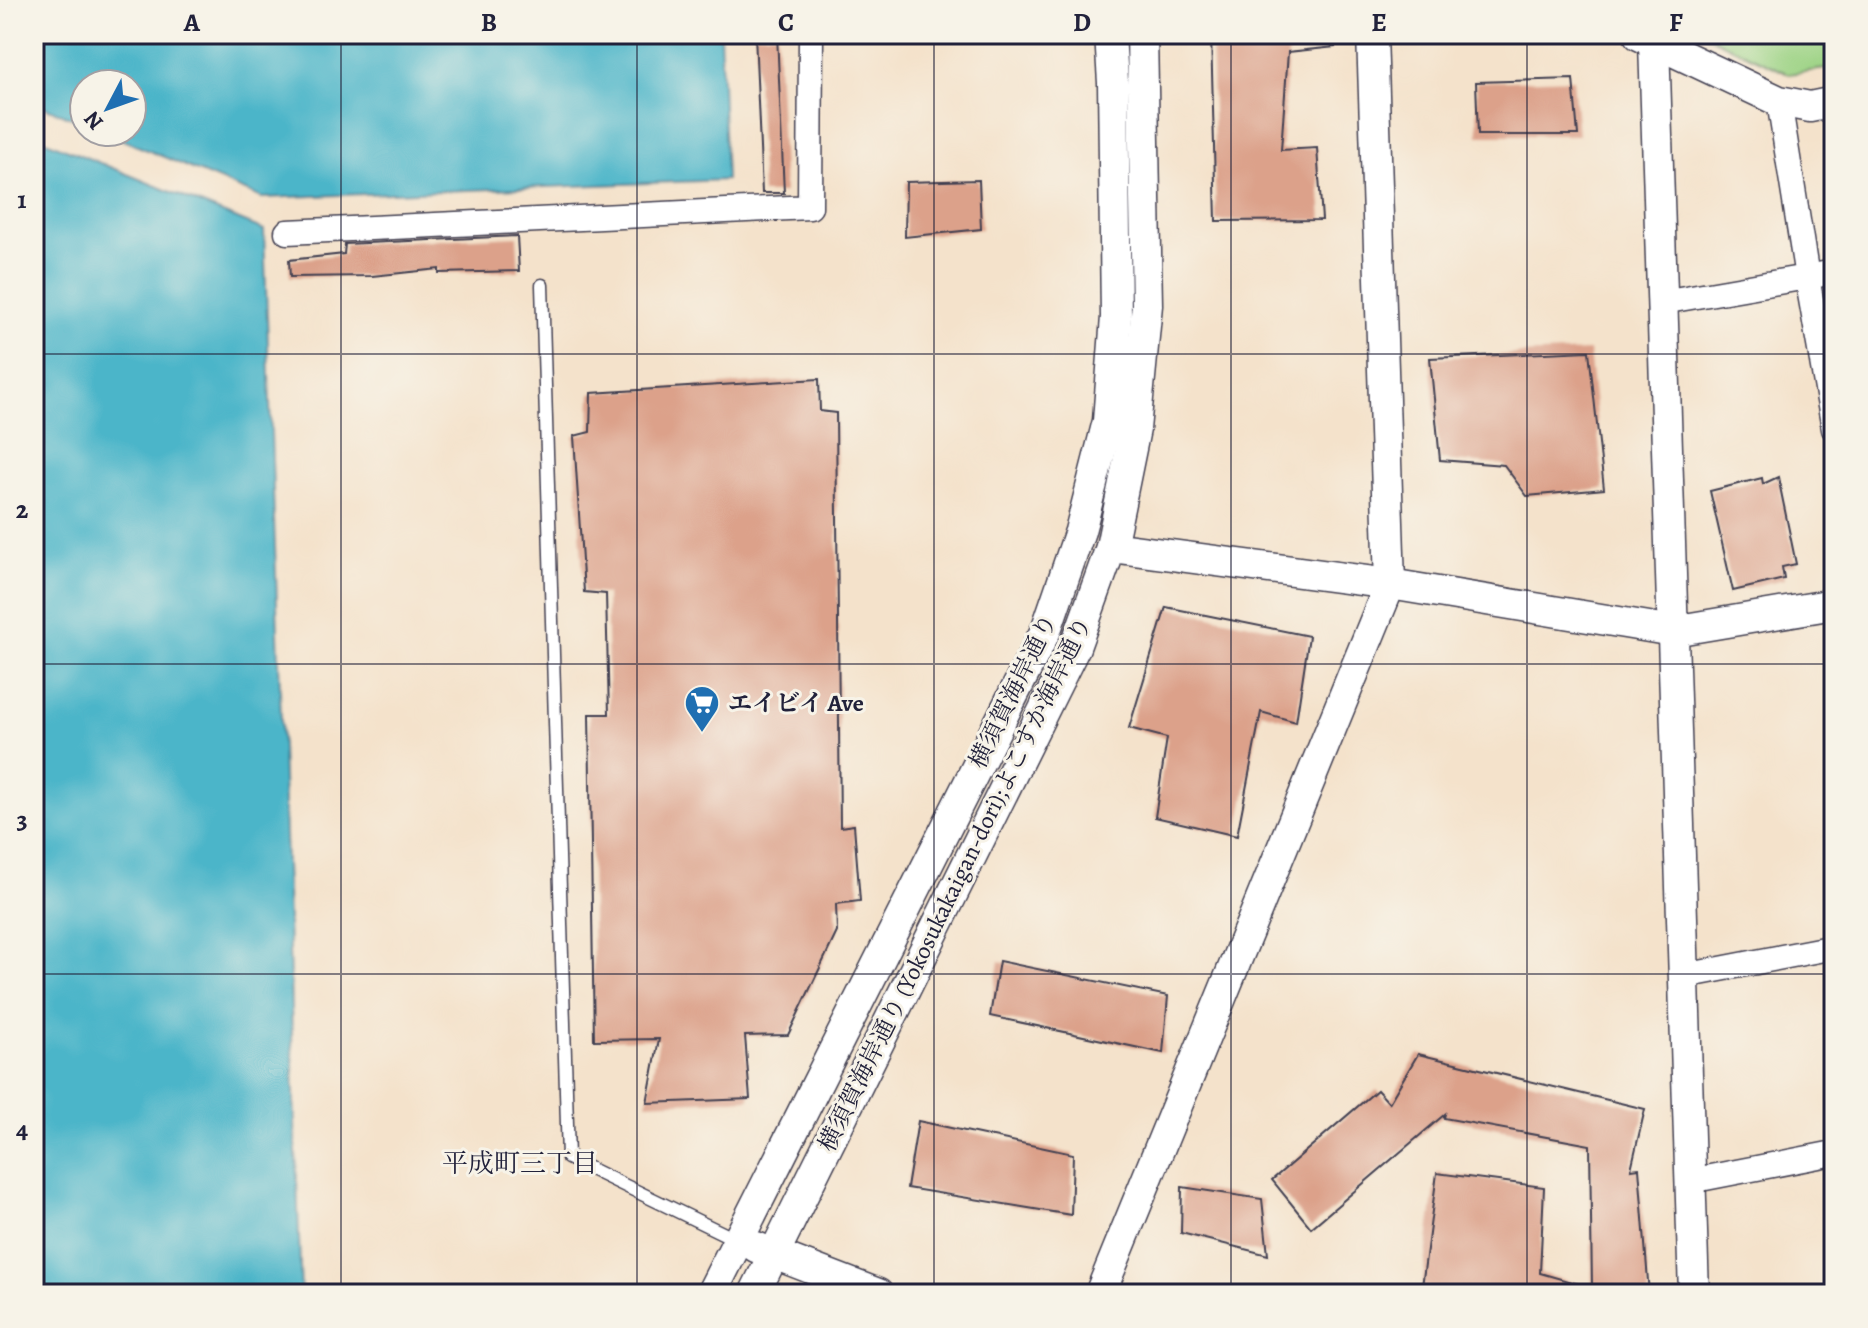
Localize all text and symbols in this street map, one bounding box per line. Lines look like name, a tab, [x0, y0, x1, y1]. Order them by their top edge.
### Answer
text: A	[183, 5, 201, 40]
text: B	[481, 5, 497, 40]
text: C	[778, 5, 794, 40]
text: D	[1073, 5, 1091, 40]
text: E	[1371, 5, 1387, 40]
text: F	[1669, 5, 1683, 40]
north arrow	[68, 68, 148, 148]
text: N	[77, 105, 110, 136]
text: 1	[17, 182, 27, 217]
text: 2	[16, 492, 29, 527]
street label: 横須賀海岸通り	[962, 608, 1064, 774]
street label: 横須賀海岸通り (Yokosukakaigan-dori);よこすか海岸通り	[811, 611, 1099, 1157]
supermarket icon: エイビイ Ave	[683, 684, 721, 734]
place label: エイビイ Ave	[728, 687, 864, 719]
text: 3	[16, 802, 28, 837]
text: 4	[16, 1112, 28, 1147]
district label: 平成町三丁目	[442, 1146, 598, 1181]

